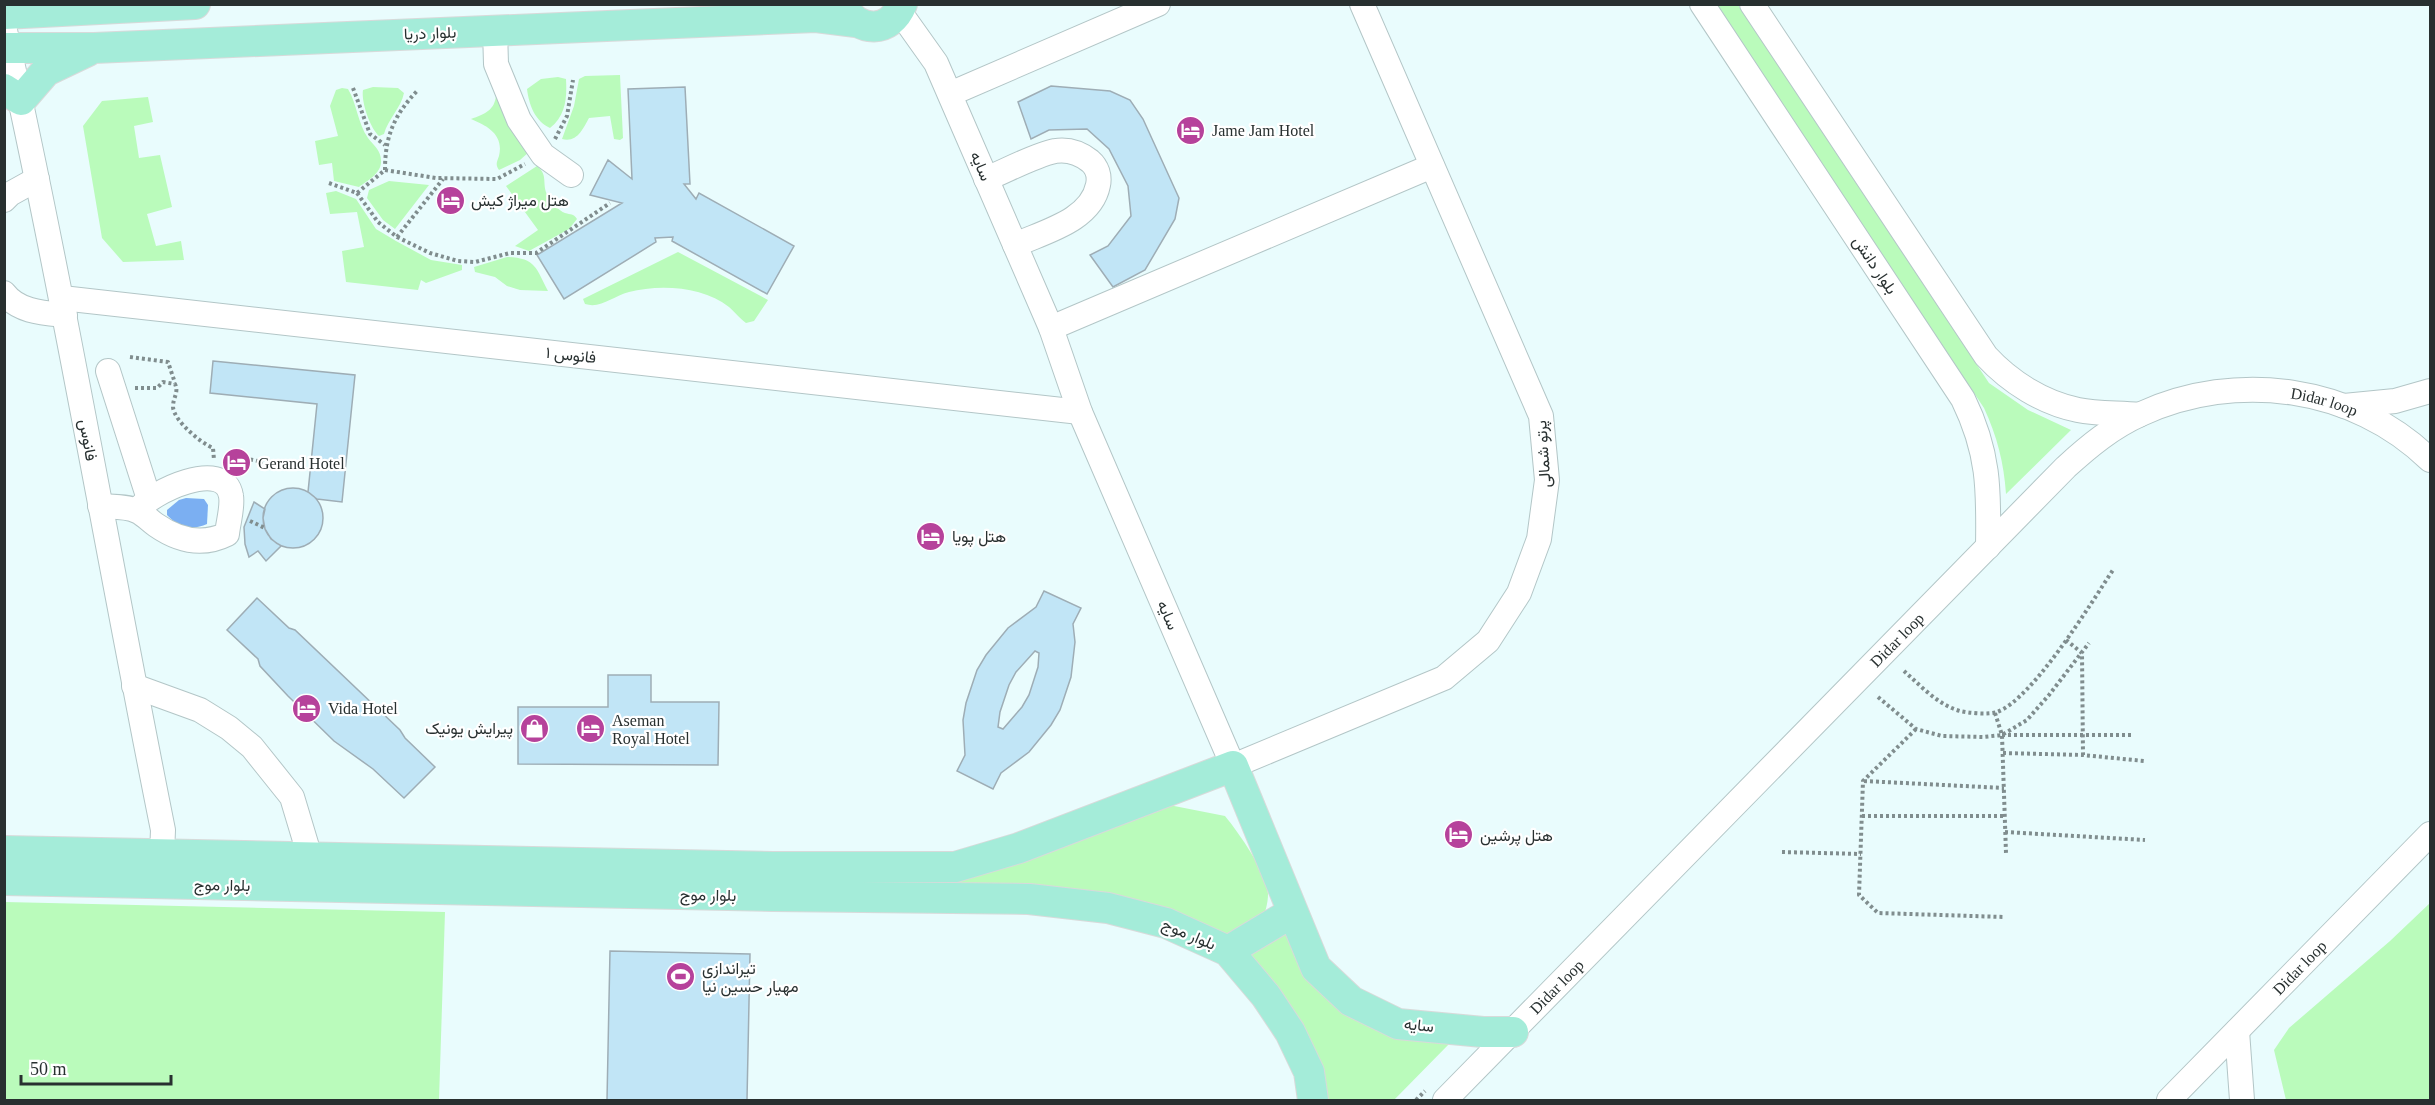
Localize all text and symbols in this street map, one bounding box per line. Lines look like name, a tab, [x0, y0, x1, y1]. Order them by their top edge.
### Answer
street label: بلوار دریا	[404, 24, 457, 44]
hotel icon: Jame Jam Hotel	[1175, 114, 1207, 146]
place label: Jame Jam Hotel	[1212, 122, 1315, 139]
street label: سایه	[966, 149, 995, 184]
hotel icon: هتل میراژ کیش	[434, 184, 466, 216]
place label: هتل میراژ کیش	[471, 192, 569, 211]
street label: بلوار دانش	[1848, 233, 1900, 298]
street label: فانوس ۱	[545, 344, 597, 368]
street label: Didar loop	[2290, 384, 2360, 420]
street label: فانوس	[74, 418, 100, 463]
street label: پرتو شمالی	[1532, 419, 1557, 488]
hotel icon: Gerand Hotel	[221, 447, 253, 479]
place label: Gerand Hotel	[258, 455, 345, 472]
hotel icon: هتل پویا	[915, 520, 947, 552]
place label: هتل پویا	[952, 528, 1006, 548]
street label: سایه	[1153, 598, 1182, 633]
street label: Didar loop	[1867, 609, 1928, 670]
hotel icon: Vida Hotel	[291, 692, 323, 724]
place label: Vida Hotel	[328, 700, 398, 717]
shop icon: پیرایش یونیک	[518, 712, 550, 744]
place label: Aseman Royal Hotel	[612, 712, 690, 748]
hotel icon: Aseman Royal Hotel	[575, 713, 607, 745]
place label: پیرایش یونیک	[425, 720, 513, 740]
hotel icon: هتل پرشین	[1443, 819, 1475, 851]
place label: هتل پرشین	[1480, 827, 1553, 847]
street label: بلوار موج	[194, 876, 250, 897]
street label: بلوار موج	[680, 886, 736, 907]
street label: بلوار موج	[1159, 915, 1218, 956]
street label: Didar loop	[2269, 937, 2330, 998]
street label: Didar loop	[1526, 956, 1587, 1017]
place label: تیراندازی مهیار حسین نیا	[702, 960, 799, 997]
sports icon: تیراندازی مهیار حسین نیا	[665, 961, 697, 993]
street label: سایه	[1403, 1015, 1435, 1036]
scale bar	[21, 1048, 171, 1086]
text: 50 m	[30, 1059, 67, 1079]

